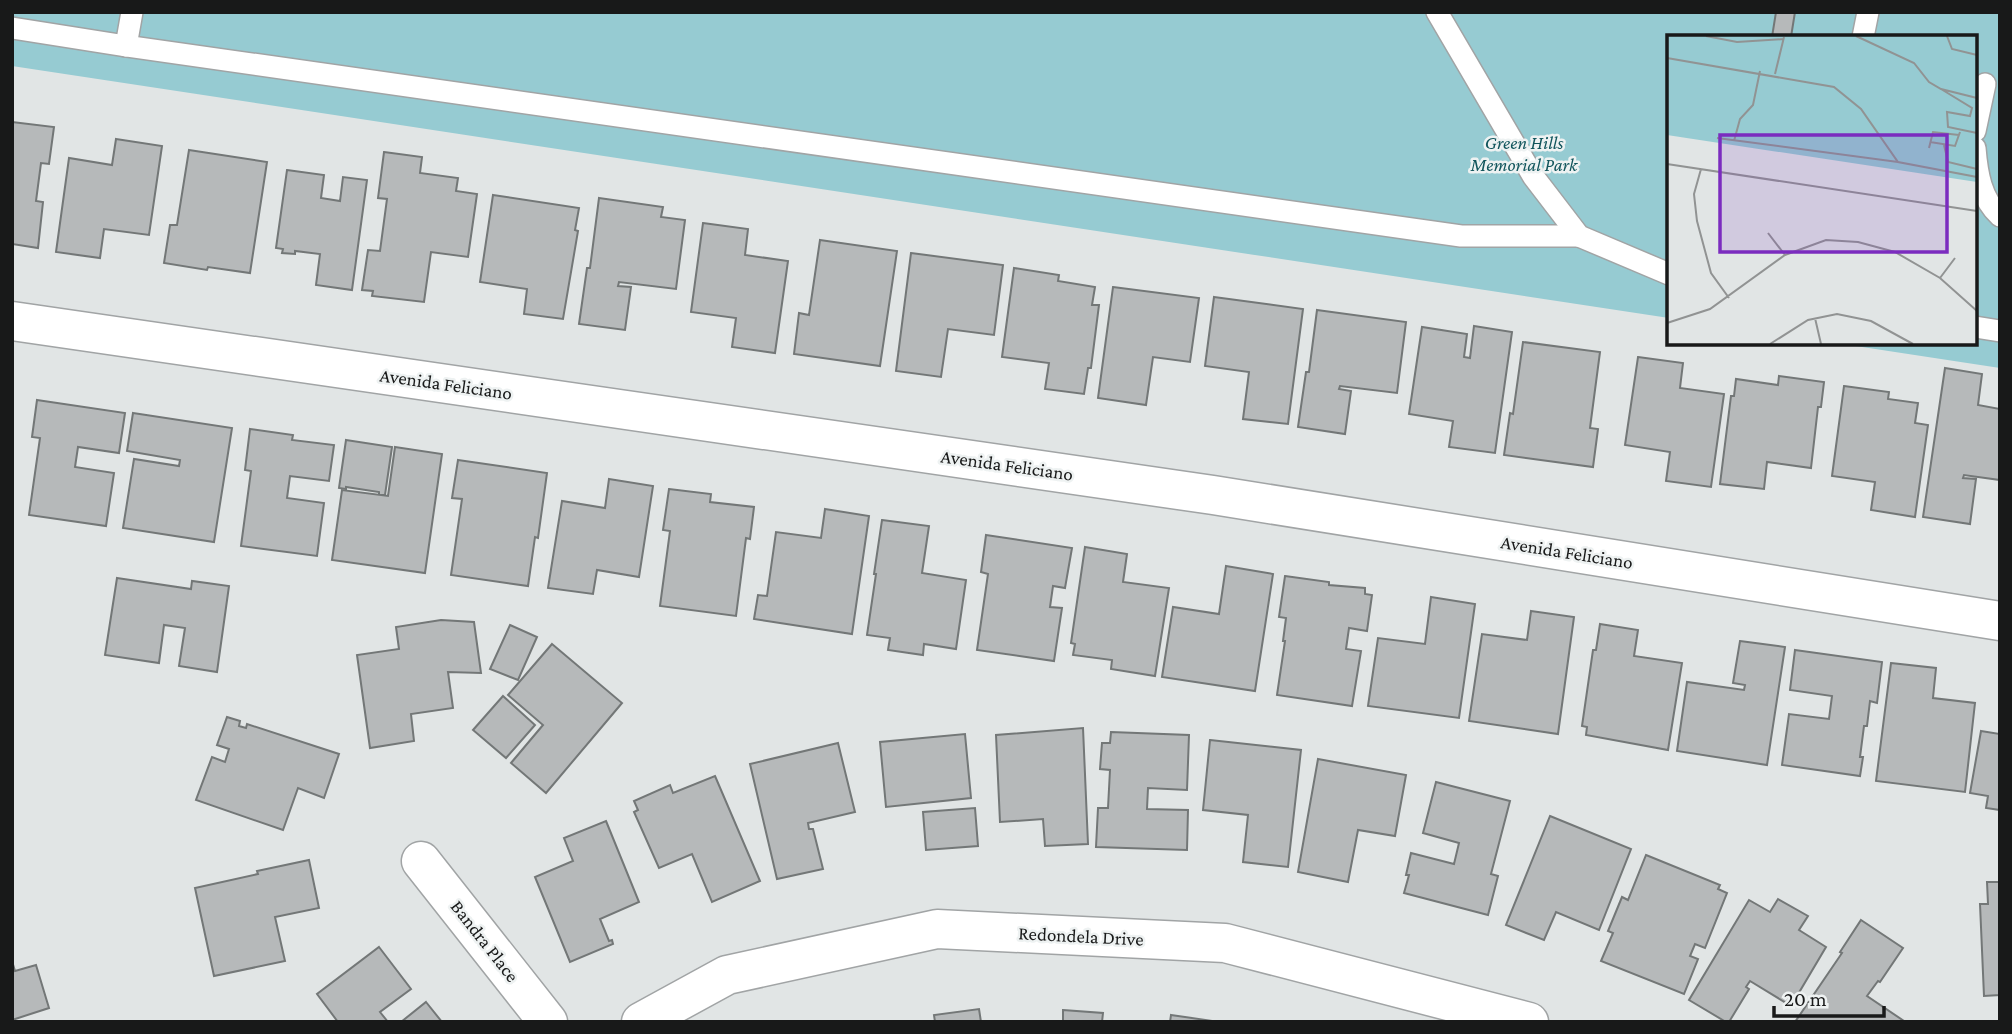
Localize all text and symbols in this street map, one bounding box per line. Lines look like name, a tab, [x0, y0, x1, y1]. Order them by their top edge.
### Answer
inset map	[1667, 35, 1977, 345]
park label: Green Hills Memorial Park	[1470, 132, 1578, 175]
street label: Avenida Feliciano	[378, 364, 514, 404]
street label: Avenida Feliciano	[939, 445, 1075, 485]
street label: Avenida Feliciano	[1499, 531, 1635, 573]
street label: Bandra Place	[447, 896, 523, 986]
street label: Redondela Drive	[1018, 922, 1144, 950]
scale bar	[1774, 974, 1884, 1018]
text: 20 m	[1784, 987, 1827, 1011]

